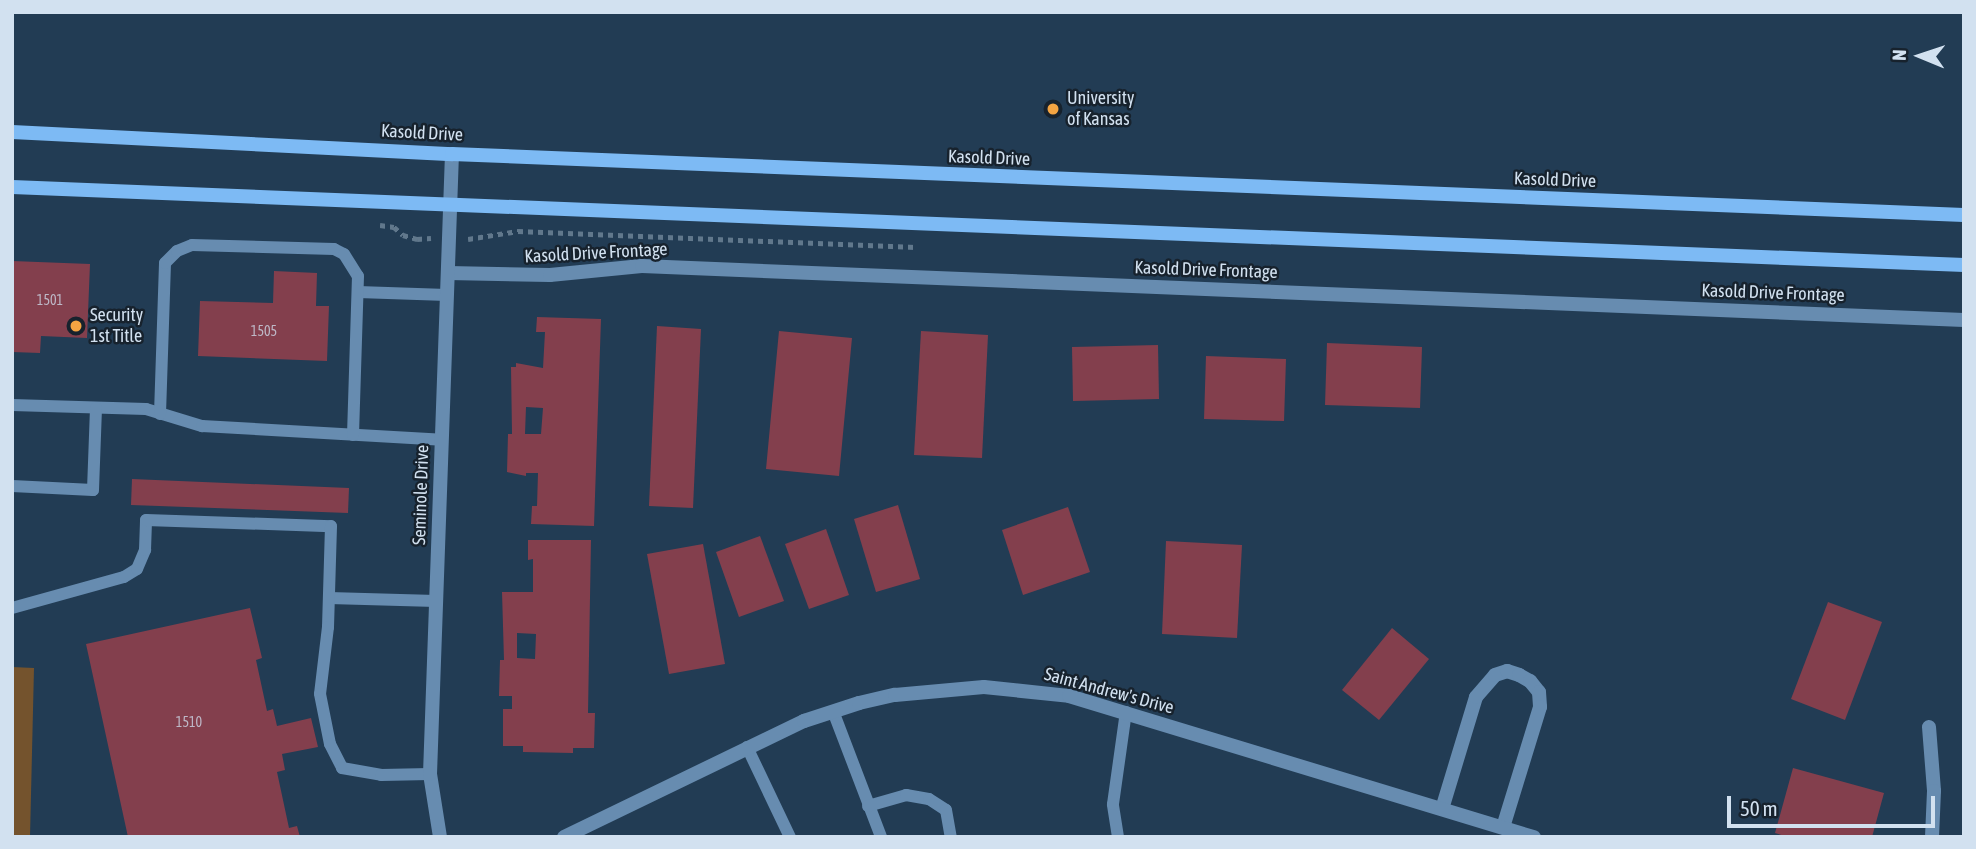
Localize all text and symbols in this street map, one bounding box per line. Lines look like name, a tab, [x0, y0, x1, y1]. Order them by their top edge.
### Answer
north arrow	[1885, 21, 1955, 91]
text: N	[1888, 49, 1910, 61]
place label: University of Kansas	[1067, 88, 1134, 130]
marker: University of Kansas	[1045, 101, 1061, 117]
street label: Kasold Drive	[380, 120, 464, 146]
street label: Kasold Drive	[948, 146, 1030, 170]
street label: Kasold Drive	[1514, 168, 1596, 192]
street label: Kasold Drive Frontage	[524, 238, 668, 268]
street label: Kasold Drive Frontage	[1134, 257, 1278, 283]
street label: Kasold Drive Frontage	[1701, 280, 1845, 306]
house number: 1501	[37, 292, 63, 308]
place label: Security 1st Title	[90, 305, 143, 348]
marker: Security 1st Title	[68, 318, 84, 334]
house number: 1505	[251, 323, 277, 339]
street label: Seminole Drive	[408, 445, 434, 545]
street label: Saint Andrew's Drive	[1042, 663, 1176, 719]
house number: 1510	[176, 714, 202, 730]
scale bar	[1731, 782, 1939, 826]
text: 50 m	[1740, 796, 1778, 820]

